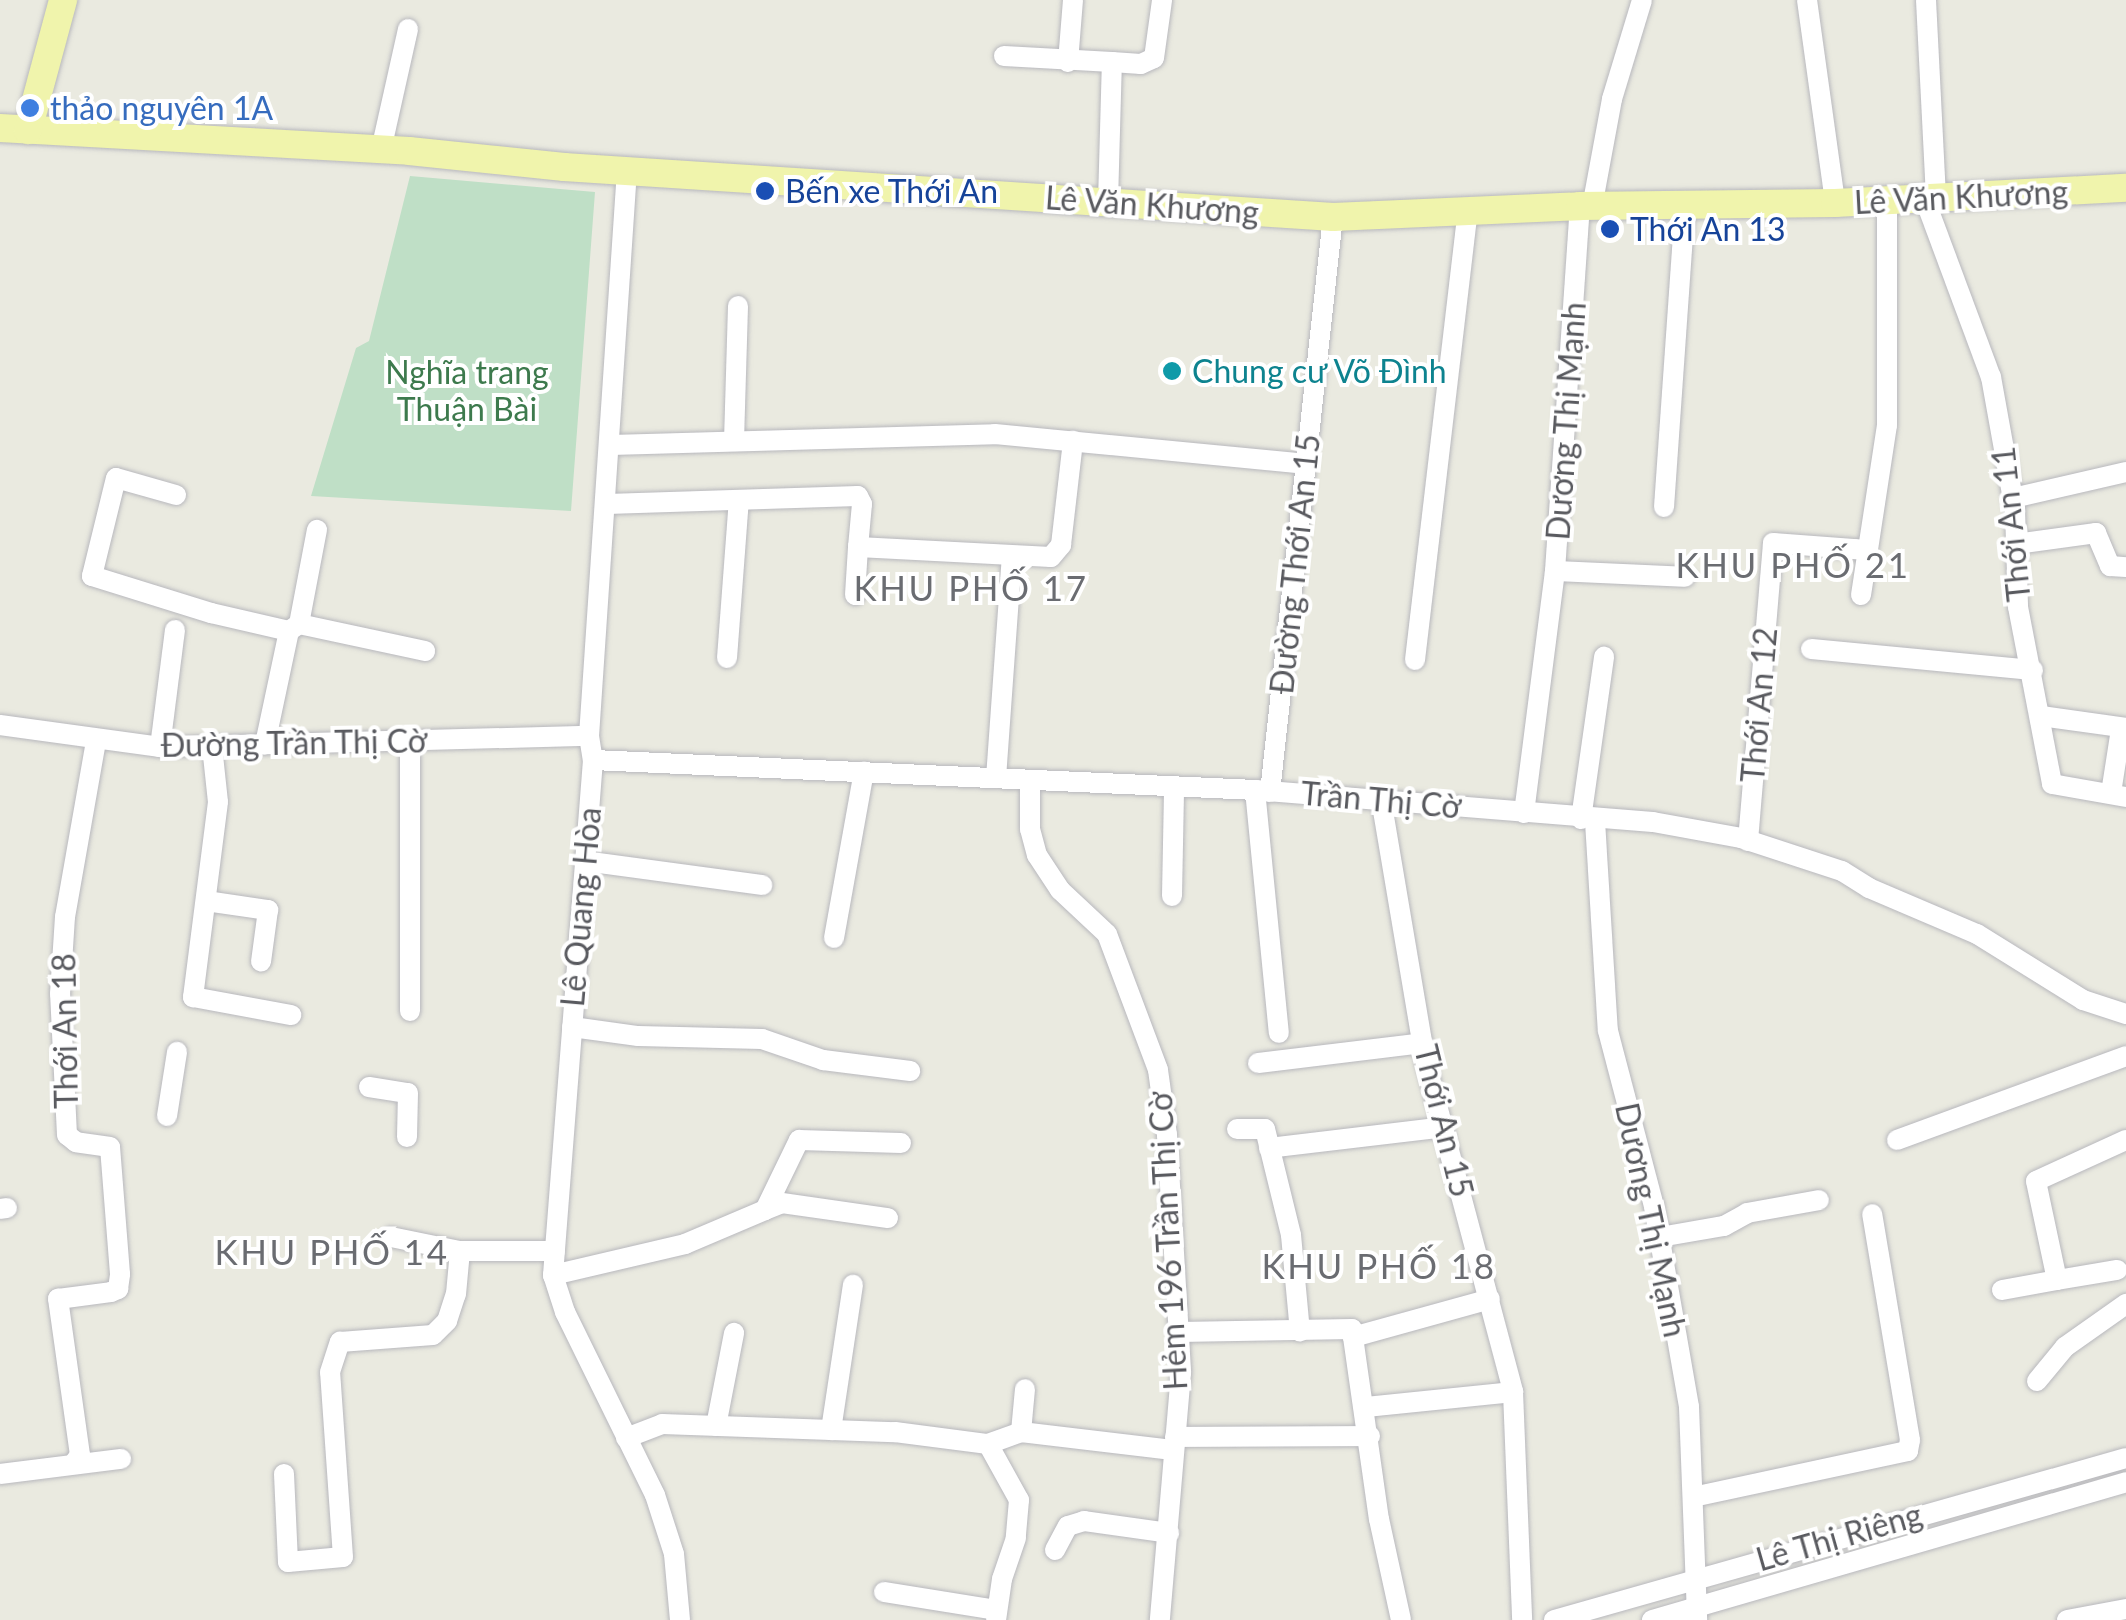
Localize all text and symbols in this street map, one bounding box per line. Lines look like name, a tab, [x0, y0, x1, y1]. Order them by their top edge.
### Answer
place label: thảo nguyên 1A	[50, 89, 273, 127]
marker: thảo nguyên 1A	[19, 97, 41, 119]
place label: Bến xe Thới An	[785, 172, 1000, 210]
street label: Lê Văn Khương	[1853, 172, 2069, 222]
street label: Lê Văn Khương	[1043, 178, 1261, 232]
marker: Bến xe Thới An	[754, 180, 776, 202]
place label: Thới An 13	[1630, 210, 1787, 248]
marker: Thới An 13	[1599, 218, 1621, 240]
street label: Dương Thị Mạnh	[1538, 300, 1594, 542]
place label: Chung cư Võ Đình	[1192, 352, 1449, 390]
park label: Nghĩa trang Thuận Bài	[385, 354, 549, 429]
marker: Chung cư Võ Đình	[1161, 360, 1183, 382]
street label: Đường Thới An 15	[1262, 431, 1328, 697]
street label: Thới An 11	[1984, 444, 2038, 604]
district label: KHU PHỐ 21	[1676, 543, 1910, 585]
district label: KHU PHỐ 17	[854, 566, 1088, 608]
street label: Thới An 12	[1733, 625, 1785, 785]
street label: Đường Trần Thị Cờ	[159, 721, 429, 765]
street label: Trần Thị Cờ	[1299, 774, 1463, 826]
street label: Lê Quang Hòa	[553, 806, 609, 1008]
street label: Thới An 18	[44, 952, 86, 1110]
street label: Thới An 15	[1406, 1040, 1482, 1202]
street label: Hẻm 196 Trần Thị Cờ	[1141, 1090, 1195, 1392]
street label: Dương Thị Mạnh	[1607, 1099, 1695, 1341]
district label: KHU PHỐ 14	[215, 1230, 449, 1272]
district label: KHU PHỐ 18	[1262, 1244, 1496, 1286]
street label: Lê Thị Riêng	[1751, 1495, 1927, 1579]

